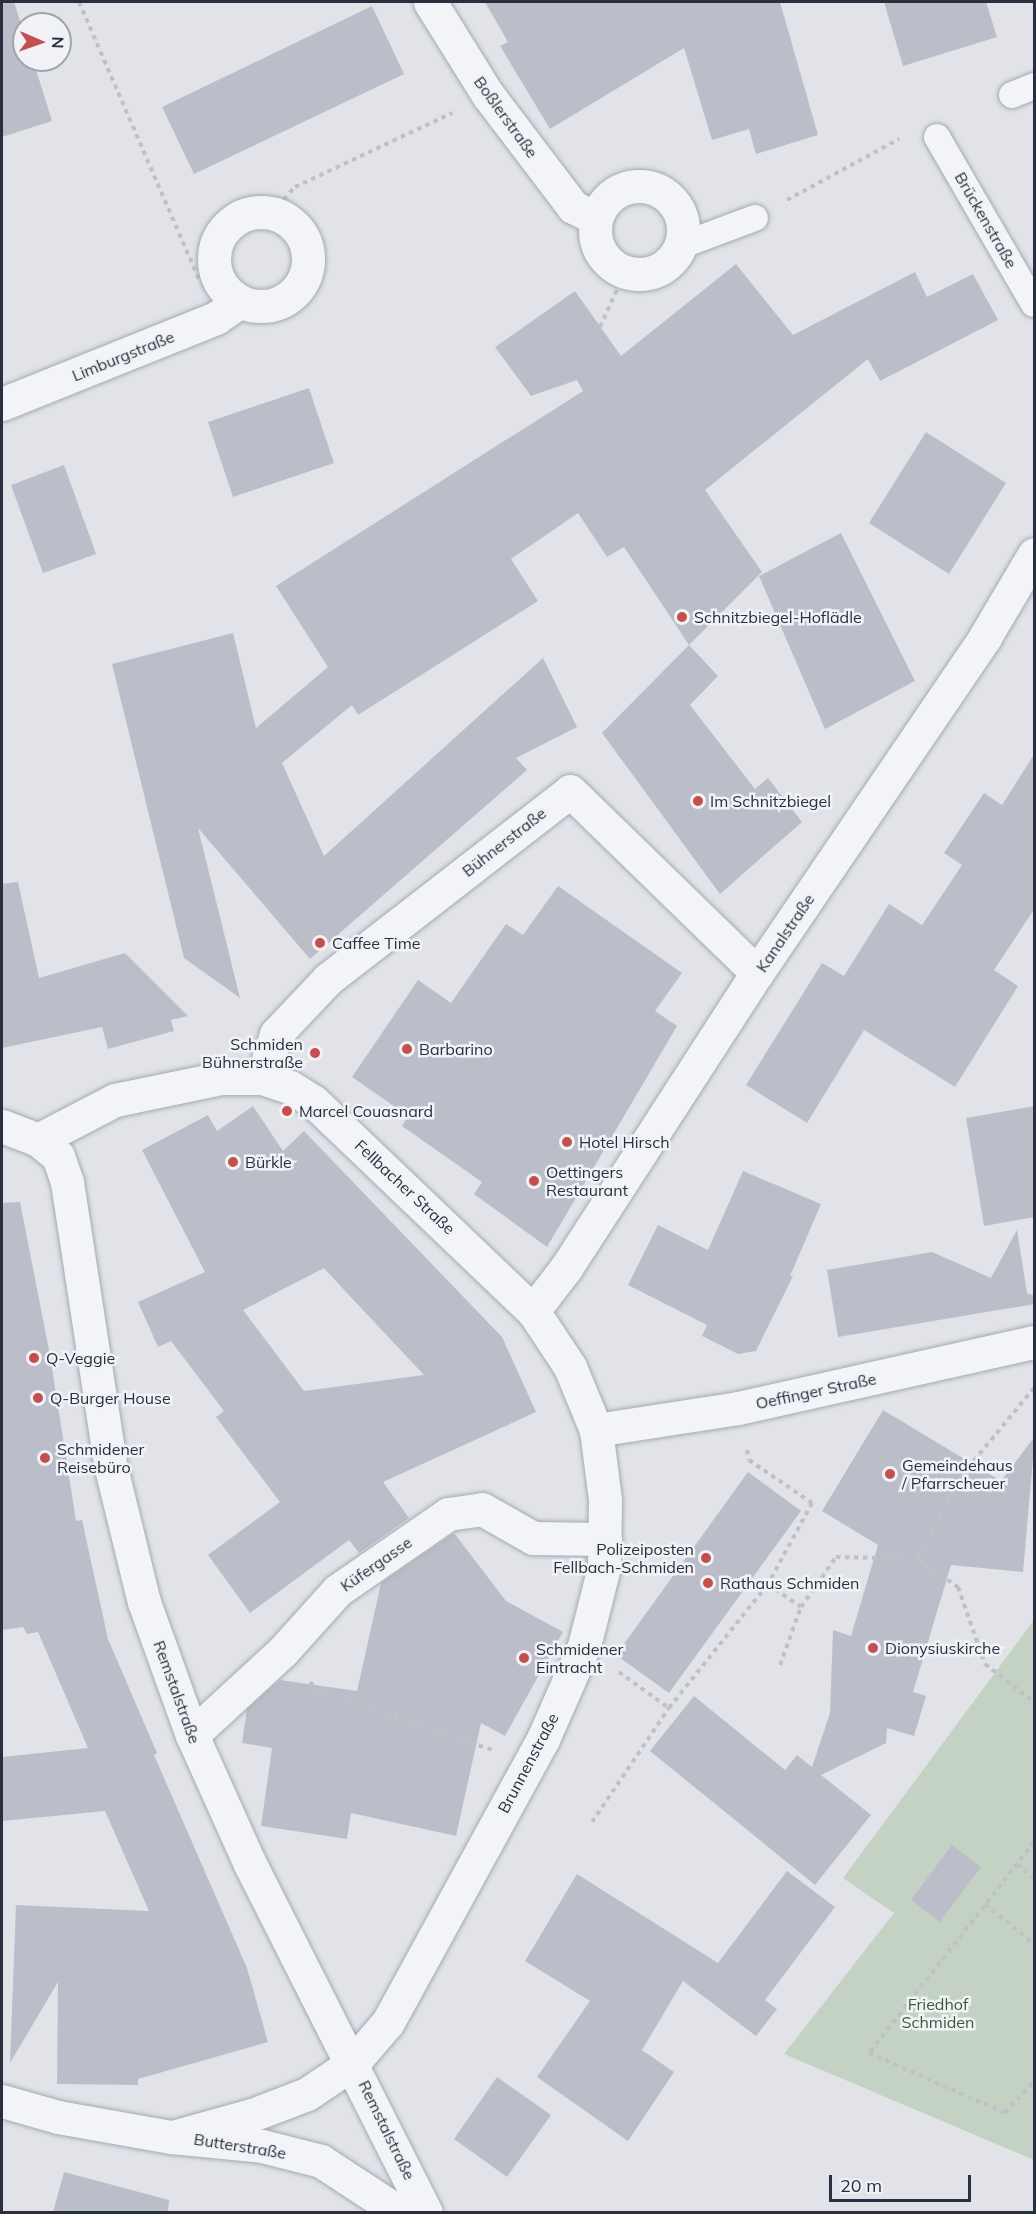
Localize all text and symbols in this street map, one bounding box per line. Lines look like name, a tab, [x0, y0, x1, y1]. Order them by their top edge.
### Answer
north arrow	[12, 12, 72, 72]
text: N	[48, 36, 68, 49]
street label: Boßlerstraße	[470, 73, 542, 161]
street label: Brückenstraße	[951, 169, 1021, 271]
street label: Limburgstraße	[69, 327, 177, 385]
place label: Schnitzbiegel-Hoflädle	[694, 607, 862, 627]
marker: Schnitzbiegel-Hoflädle	[675, 610, 689, 624]
place label: Im Schnitzbiegel	[710, 791, 831, 811]
marker: Im Schnitzbiegel	[691, 794, 705, 808]
street label: Bühnerstraße	[458, 803, 550, 881]
street label: Kanalstraße	[752, 890, 818, 976]
place label: Caffee Time	[332, 933, 420, 953]
marker: Caffee Time	[313, 936, 327, 950]
place label: Schmiden Bühnerstraße	[202, 1034, 303, 1072]
place label: Barbarino	[419, 1039, 493, 1059]
marker: Barbarino	[400, 1042, 414, 1056]
marker: Schmiden Bühnerstraße	[308, 1046, 322, 1060]
place label: Marcel Couasnard	[299, 1101, 433, 1121]
marker: Marcel Couasnard	[280, 1104, 294, 1118]
place label: Hotel Hirsch	[579, 1132, 670, 1152]
marker: Hotel Hirsch	[560, 1135, 574, 1149]
street label: Fellbacher Straße	[351, 1136, 459, 1238]
place label: Bürkle	[245, 1152, 292, 1172]
marker: Bürkle	[226, 1155, 240, 1169]
place label: Oettingers Restaurant	[546, 1162, 628, 1200]
marker: Oettingers Restaurant	[527, 1174, 541, 1188]
place label: Q-Veggie	[46, 1348, 115, 1368]
marker: Q-Veggie	[27, 1351, 41, 1365]
street label: Oeffinger Straße	[754, 1369, 878, 1413]
place label: Q-Burger House	[50, 1388, 171, 1408]
marker: Q-Burger House	[31, 1391, 45, 1405]
place label: Schmidener Reisebüro	[57, 1439, 144, 1477]
marker: Schmidener Reisebüro	[38, 1451, 52, 1465]
place label: Gemeindehaus / Pfarrscheuer	[902, 1455, 1013, 1493]
marker: Gemeindehaus / Pfarrscheuer	[883, 1467, 897, 1481]
street label: Küfergasse	[337, 1532, 415, 1596]
place label: Polizeiposten Fellbach-Schmiden	[553, 1539, 694, 1577]
marker: Polizeiposten Fellbach-Schmiden	[699, 1551, 713, 1565]
place label: Rathaus Schmiden	[720, 1573, 859, 1593]
marker: Rathaus Schmiden	[701, 1576, 715, 1590]
street label: Remstalstraße	[149, 1638, 205, 1746]
place label: Dionysiuskirche	[885, 1638, 1000, 1658]
place label: Schmidener Eintracht	[536, 1639, 623, 1677]
marker: Dionysiuskirche	[866, 1641, 880, 1655]
marker: Schmidener Eintracht	[517, 1651, 531, 1665]
street label: Brunnenstraße	[494, 1710, 562, 1816]
park label: Friedhof Schmiden	[902, 1994, 974, 2032]
street label: Remstalstraße	[355, 2077, 419, 2183]
street label: Butterstraße	[193, 2129, 287, 2163]
scale bar	[832, 2163, 974, 2201]
text: 20 m	[840, 2174, 882, 2197]

